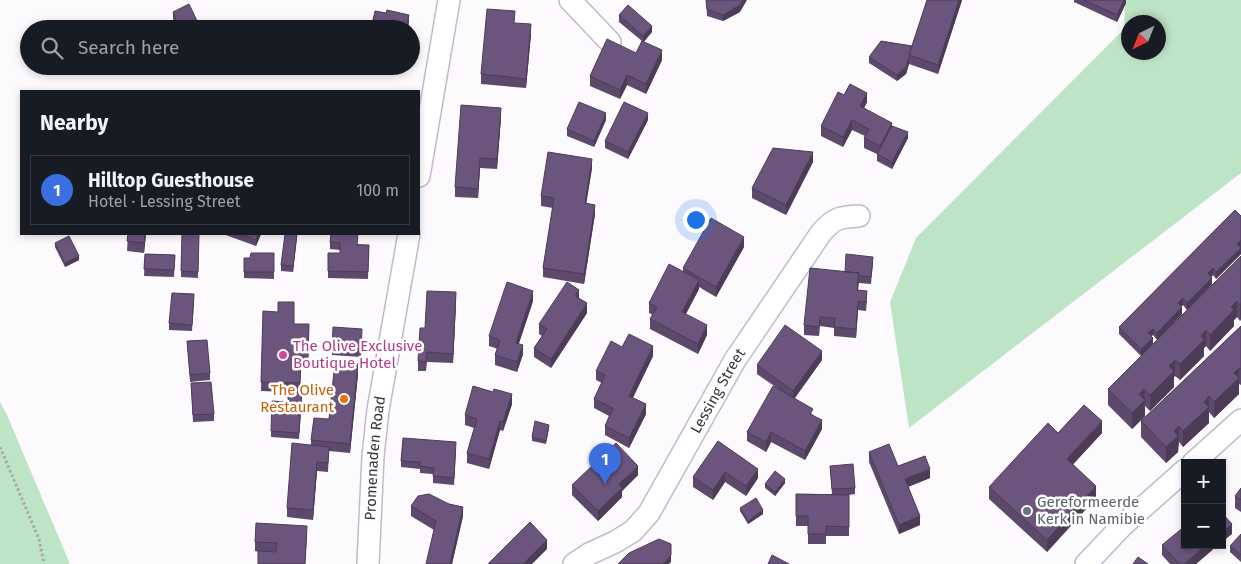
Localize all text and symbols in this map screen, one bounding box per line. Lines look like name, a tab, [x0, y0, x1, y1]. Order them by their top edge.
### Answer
north arrow	[1121, 15, 1166, 60]
search box	[20, 20, 420, 75]
icon: search	[38, 34, 66, 62]
text: Search here	[78, 36, 179, 59]
text: Nearby	[40, 110, 108, 136]
text: Hilltop Guesthouse	[88, 169, 254, 192]
text: 1	[53, 181, 61, 200]
text: 100 m	[356, 181, 399, 200]
text: Hotel · Lessing Street	[88, 192, 240, 211]
your location	[683, 207, 709, 233]
place label: The Olive Exclusive Boutique Hotel	[293, 337, 422, 372]
street label: Lessing Street	[687, 345, 750, 437]
marker: The Olive Exclusive Boutique Hotel	[277, 349, 289, 361]
place label: The Olive Restaurant	[260, 381, 335, 416]
marker: The Olive Restaurant	[338, 393, 350, 405]
street label: Promenaden Road	[361, 394, 389, 521]
pin: 1	[589, 443, 621, 484]
map controls	[1181, 459, 1226, 549]
button: +	[1181, 459, 1226, 504]
place label: Gereformeerde Kerk in Namibie	[1037, 493, 1145, 528]
button: −	[1181, 504, 1226, 549]
marker: Gereformeerde Kerk in Namibie	[1021, 505, 1033, 517]

